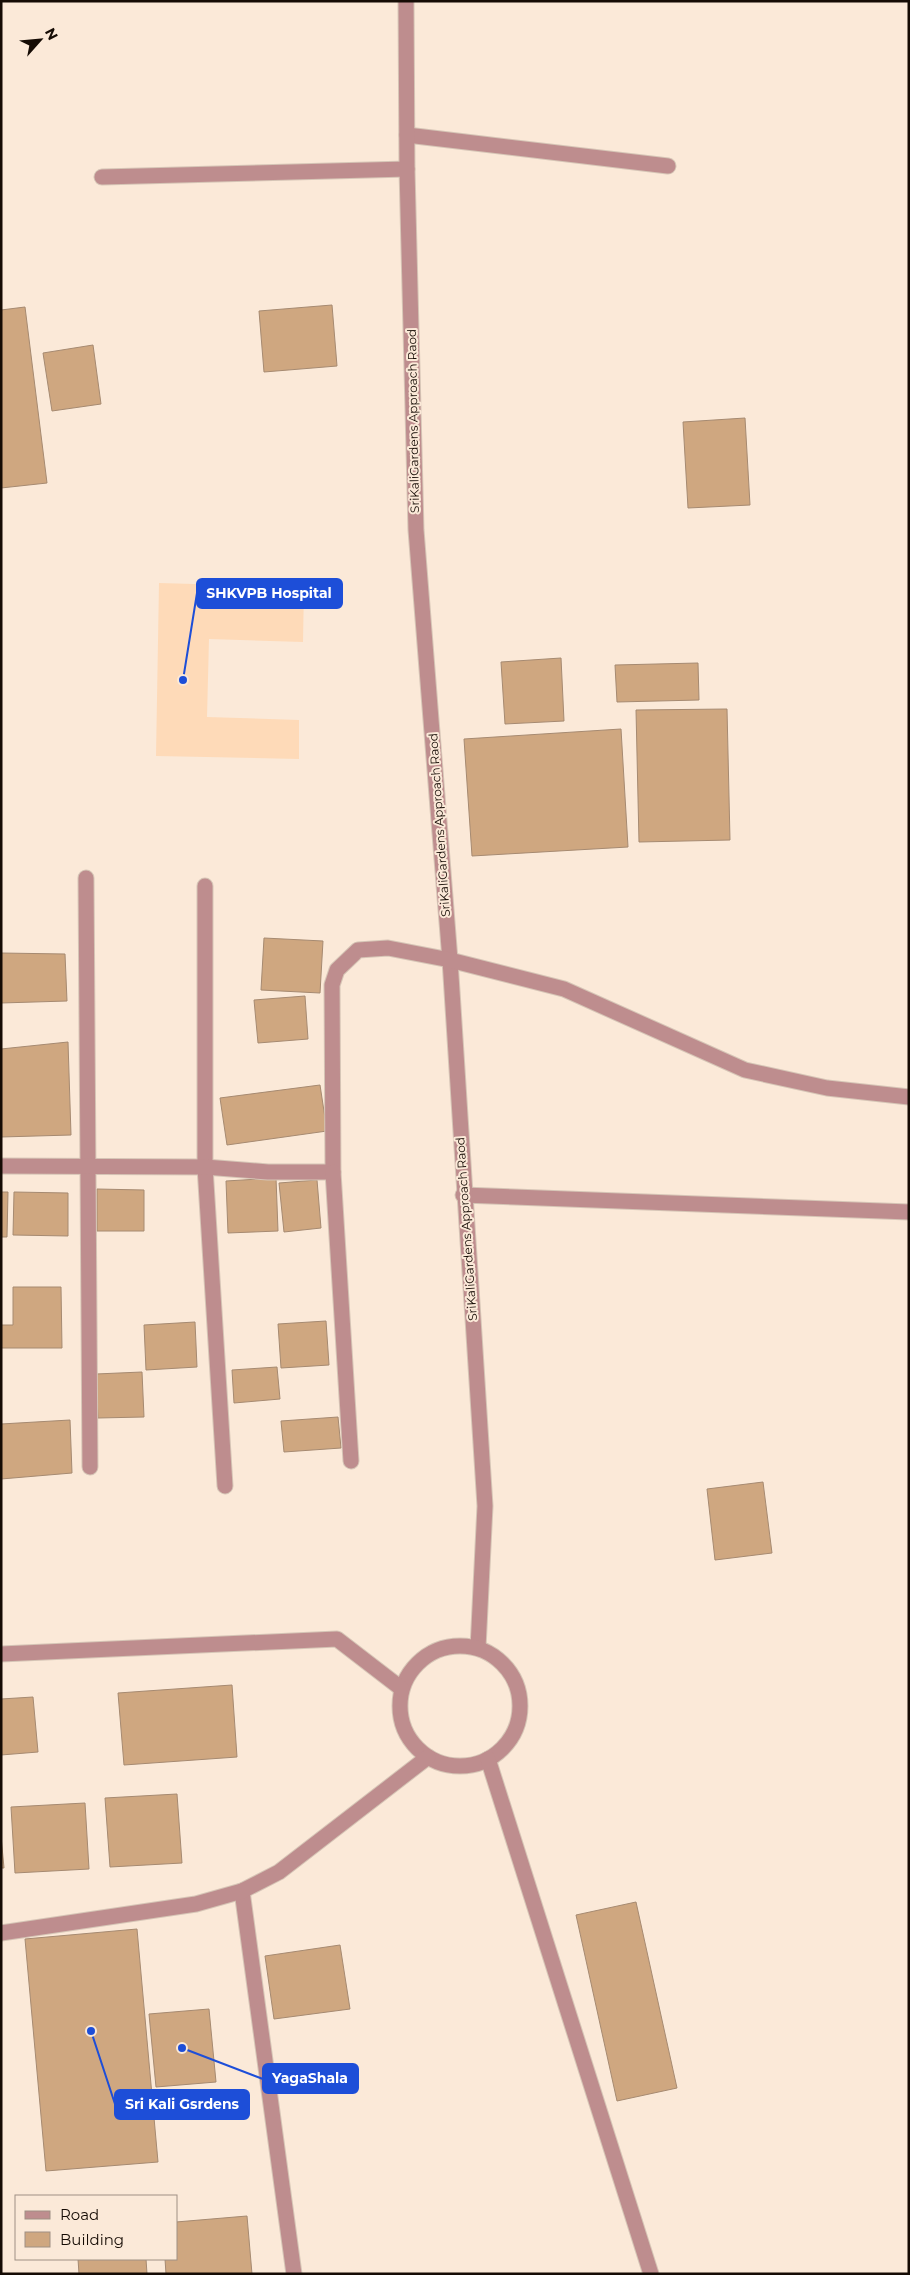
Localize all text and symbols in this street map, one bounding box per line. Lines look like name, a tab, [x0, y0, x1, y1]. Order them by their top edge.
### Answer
north arrow	[15, 15, 65, 65]
text: N	[41, 25, 62, 43]
street label: SriKaliGardens Approach Raod	[404, 329, 422, 513]
callout: SHKVPB Hospital	[197, 579, 342, 608]
text: SHKVPB Hospital	[206, 584, 332, 602]
street label: SriKaliGardens Approach Raod	[425, 733, 453, 917]
street label: SriKaliGardens Approach Raod	[452, 1137, 480, 1321]
callout: YagaShala	[263, 2064, 358, 2093]
text: YagaShala	[271, 2069, 348, 2087]
callout: Sri Kali Gsrdens	[115, 2090, 249, 2119]
text: Sri Kali Gsrdens	[125, 2095, 240, 2113]
legend	[15, 2195, 178, 2260]
text: Road	[60, 2205, 99, 2224]
text: Building	[60, 2230, 124, 2249]

